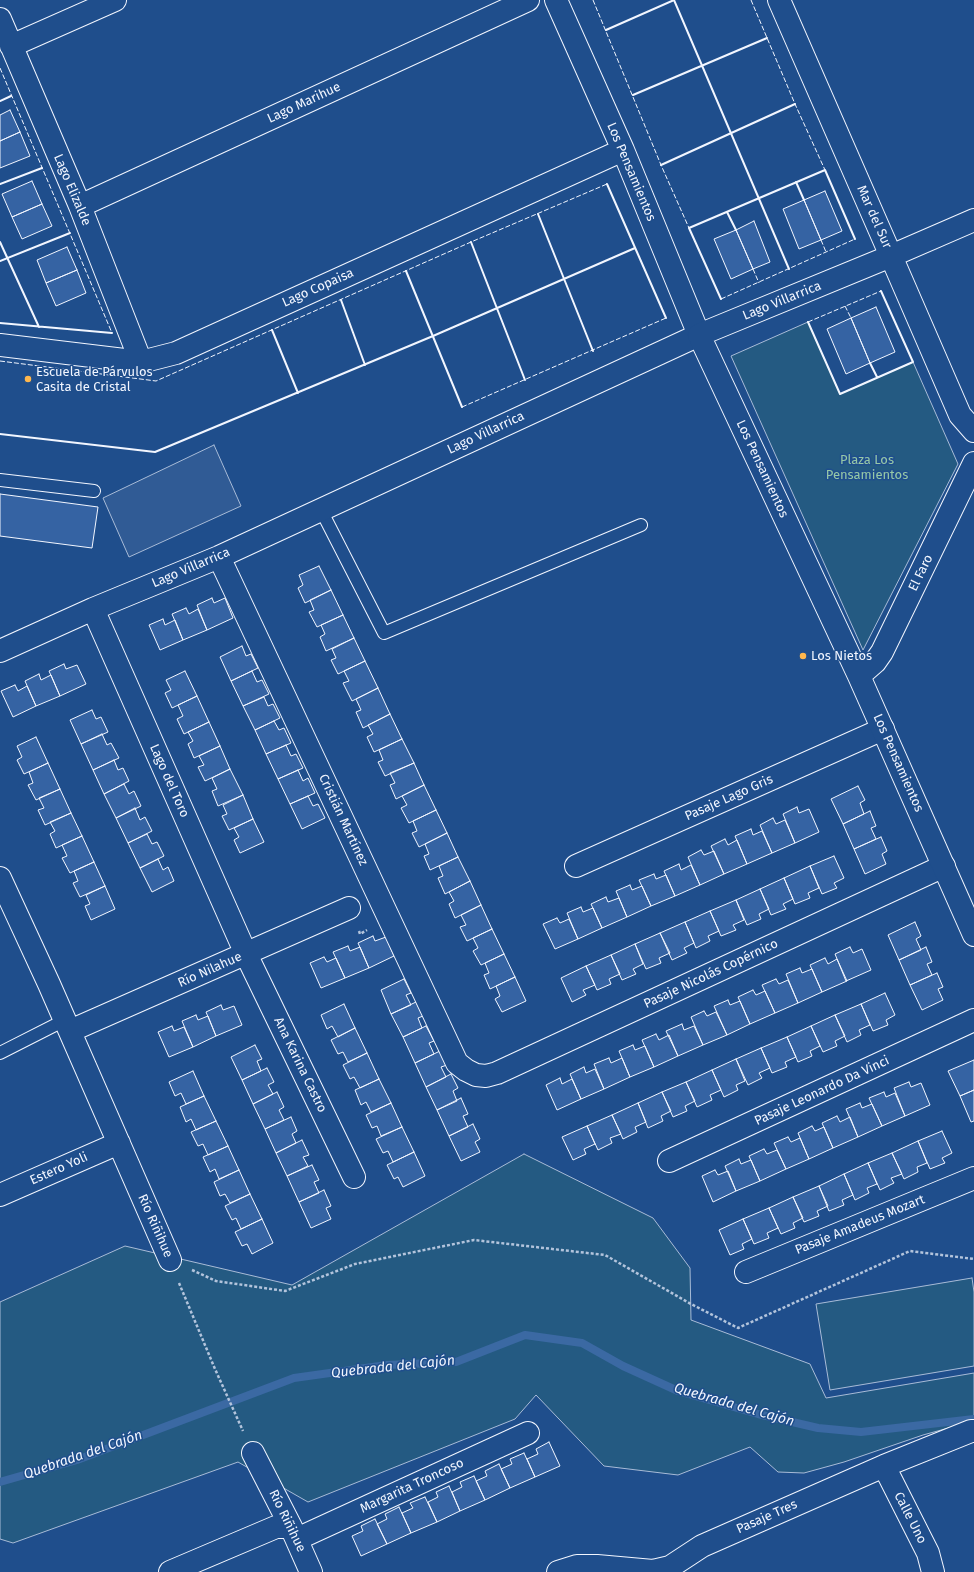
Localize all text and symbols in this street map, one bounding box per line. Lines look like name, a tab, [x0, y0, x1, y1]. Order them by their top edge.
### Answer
street label: Lago Marihue	[265, 79, 343, 127]
street label: Los Pensamientos	[603, 120, 659, 224]
street label: Lago Elizalde	[50, 152, 94, 228]
street label: Mar del Sur	[853, 183, 895, 251]
street label: Lago Copaisa	[280, 265, 356, 311]
street label: Lago Villarrica	[740, 278, 824, 324]
place label: Escuela de Párvulos Casita de Cristal	[36, 364, 153, 395]
marker: Escuela de Párvulos Casita de Cristal	[23, 374, 33, 384]
street label: Lago Villarrica	[445, 408, 527, 458]
street label: Los Pensamientos	[733, 418, 791, 520]
park label: Plaza Los Pensamientos	[826, 452, 908, 483]
street label: Lago Villarrica	[150, 545, 232, 591]
street label: El Faro	[905, 552, 937, 594]
place label: Los Nietos	[811, 648, 872, 664]
marker: Los Nietos	[798, 651, 808, 661]
street label: Los Pensamientos	[869, 711, 927, 815]
street label: Lago del Toro	[146, 742, 192, 820]
street label: Cristián Martínez	[315, 772, 371, 868]
street label: Pasaje Lago Gris	[683, 772, 775, 824]
street label: Pasaje Nicolás Copérnico	[641, 936, 781, 1012]
street label: Río Nilahue	[176, 949, 244, 991]
street label: Ana Karina Castro	[270, 1015, 330, 1115]
street label: Pasaje Leonardo Da Vinci	[752, 1053, 892, 1129]
street label: Estero Yoli	[28, 1149, 90, 1189]
street label: Río Riñihue	[134, 1192, 176, 1260]
street label: Pasaje Amadeus Mozart	[793, 1192, 927, 1258]
water label: Quebrada del Cajón	[330, 1352, 456, 1382]
water label: Quebrada del Cajón	[672, 1380, 796, 1430]
water label: Quebrada del Cajón	[21, 1427, 145, 1483]
street label: Margarita Troncoso	[358, 1455, 466, 1517]
street label: Río Riñihue	[265, 1487, 309, 1555]
street label: Calle Uno	[890, 1490, 930, 1546]
street label: Pasaje Tres	[734, 1497, 800, 1537]

